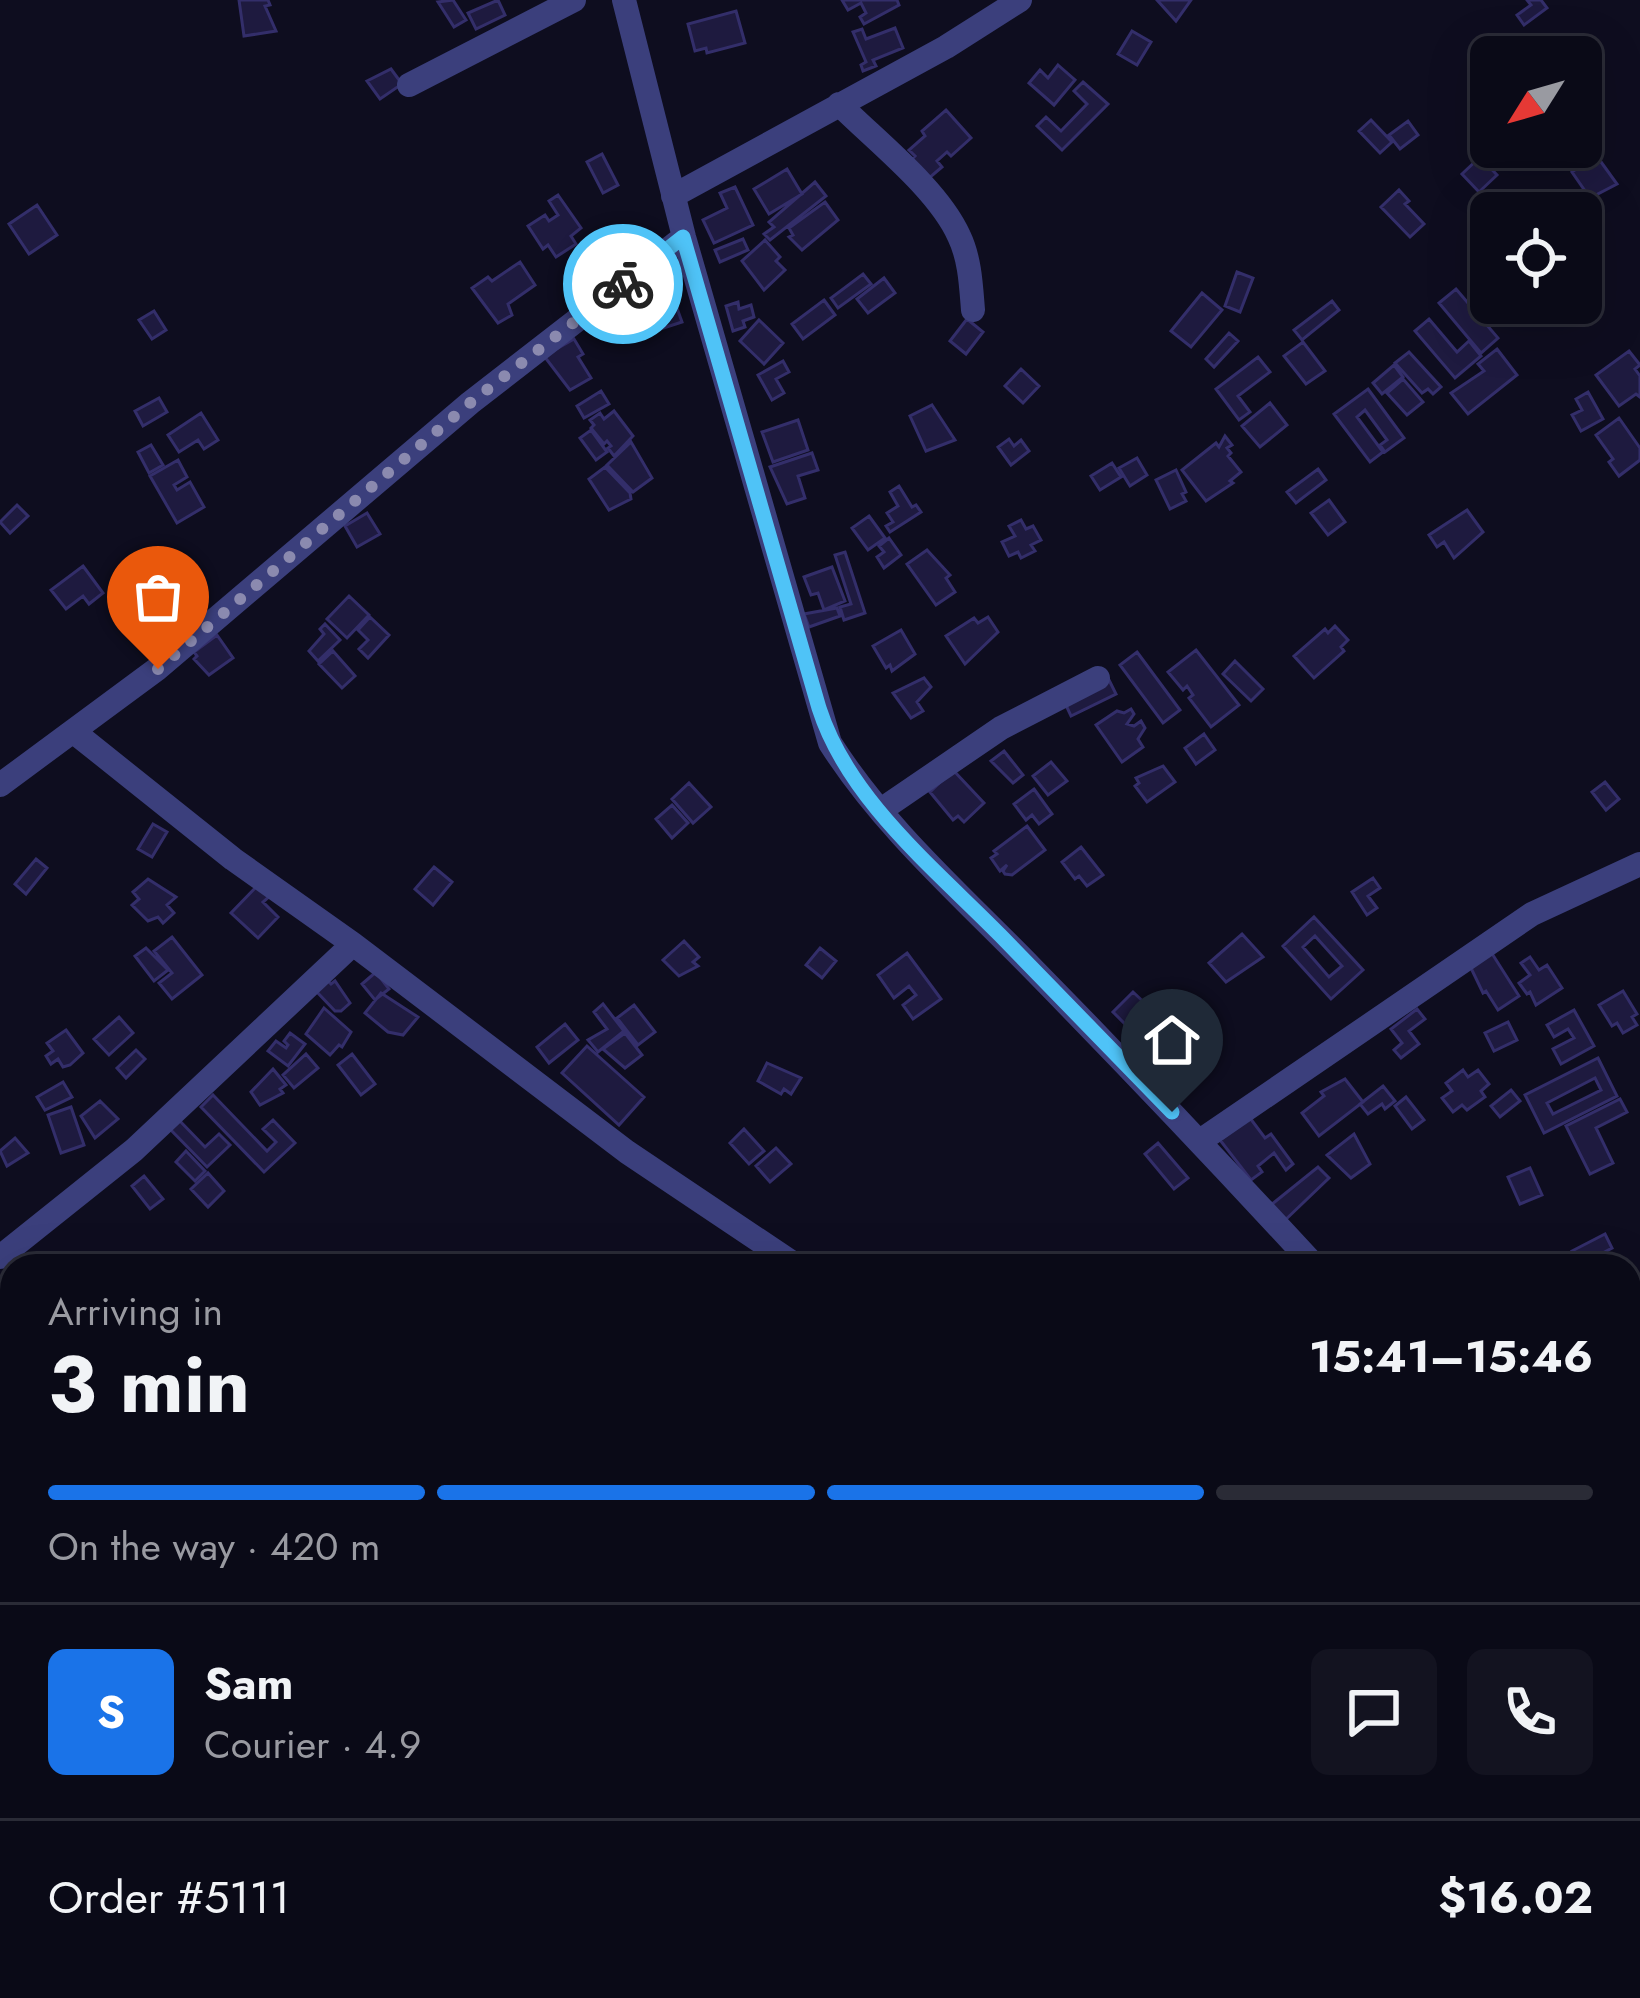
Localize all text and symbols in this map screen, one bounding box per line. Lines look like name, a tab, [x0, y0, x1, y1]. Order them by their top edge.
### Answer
north arrow	[1470, 36, 1602, 168]
map controls	[1470, 36, 1602, 324]
button: locate	[1470, 192, 1602, 324]
courier	[563, 224, 683, 344]
icon: bike	[590, 251, 656, 317]
pin	[107, 546, 209, 669]
icon: bag	[125, 564, 191, 630]
pin	[1121, 989, 1223, 1112]
icon: home	[1139, 1007, 1205, 1073]
text: Arriving in	[48, 1283, 223, 1340]
text: 15:41–15:46	[1309, 1324, 1593, 1389]
text: 3 min	[48, 1329, 250, 1441]
text: On the way · 420 m	[48, 1518, 380, 1575]
button: chat	[1311, 1649, 1437, 1775]
button: phone	[1467, 1649, 1593, 1775]
text: Sam	[204, 1651, 293, 1716]
text: S	[97, 1679, 125, 1744]
text: Courier · 4.9	[204, 1716, 421, 1773]
text: Order #5111	[48, 1865, 290, 1930]
text: $16.02	[1438, 1865, 1593, 1930]

